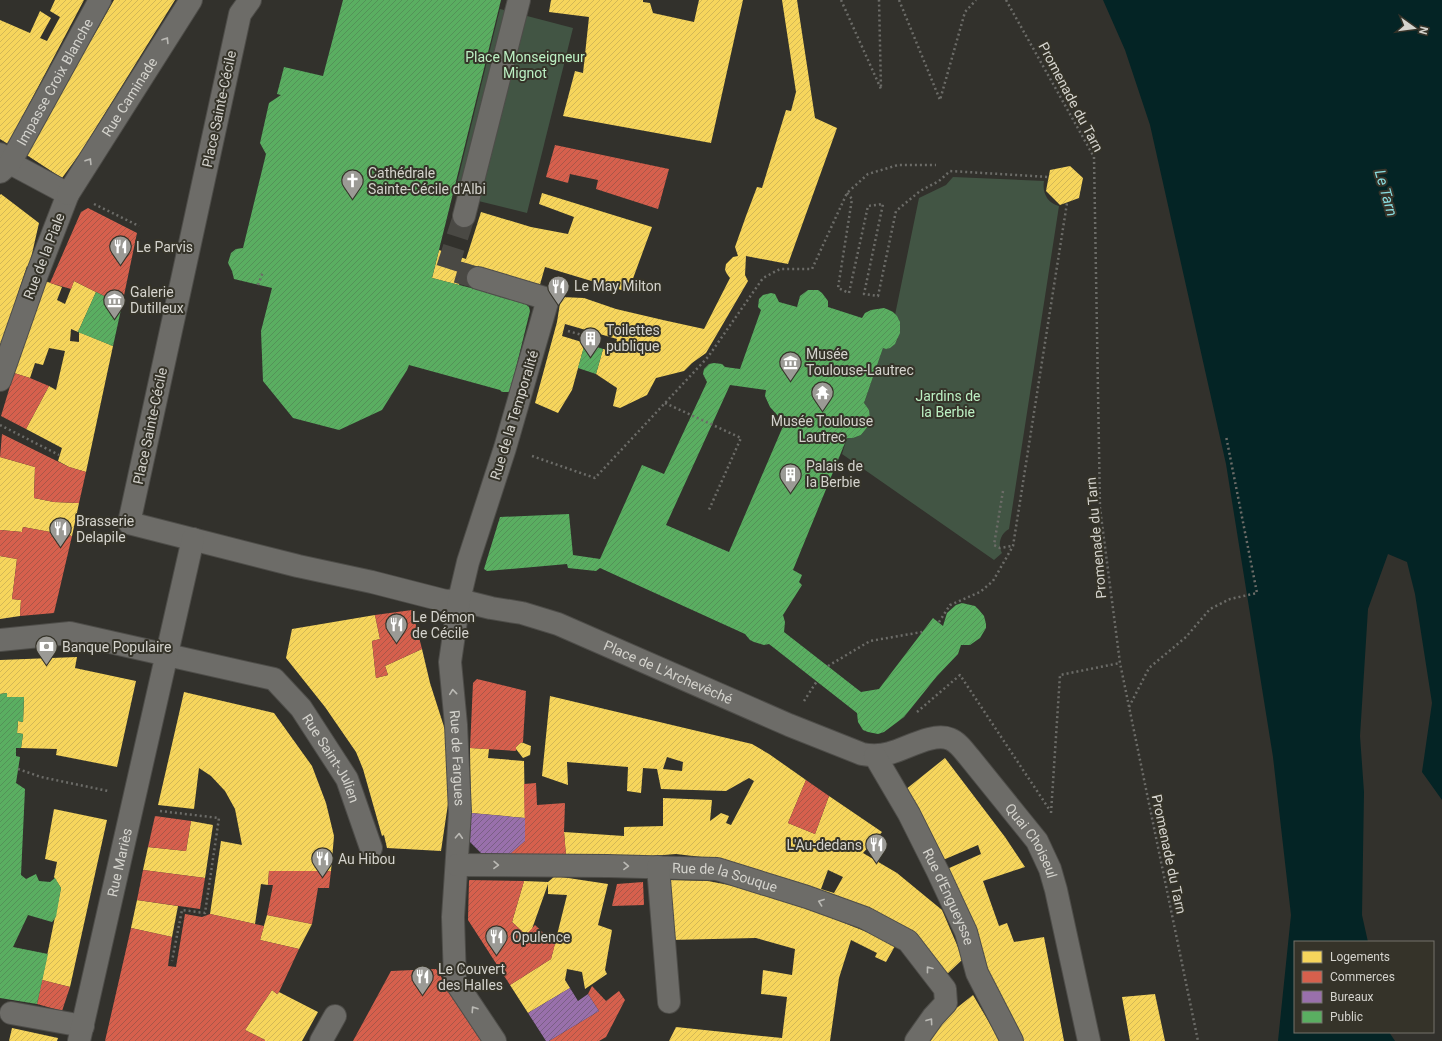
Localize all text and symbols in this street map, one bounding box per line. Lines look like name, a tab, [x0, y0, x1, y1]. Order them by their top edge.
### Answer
north arrow	[1394, 8, 1434, 48]
street label: Impasse Croix Blanche	[13, 16, 96, 148]
text: N	[1416, 25, 1430, 36]
one-way arrow	[161, 37, 169, 44]
street label: Promenade du Tarn	[1035, 39, 1107, 155]
street label: Place Sainte-Cécile	[199, 49, 239, 169]
park label: Place Monseigneur Mignot	[465, 49, 585, 81]
street label: Rue Caminade	[99, 54, 161, 139]
one-way arrow	[84, 158, 92, 165]
place label: Cathédrale Sainte-Cécile d'Albi	[368, 165, 486, 197]
church icon: Cathédrale Sainte-Cécile d'Albi	[340, 168, 366, 201]
water label: Le Tarn	[1371, 168, 1401, 218]
street label: Rue de la Piale	[20, 211, 68, 301]
restaurant icon: Le Parvis	[108, 234, 134, 267]
place label: Le Parvis	[136, 239, 193, 255]
restaurant icon: Le May Milton	[546, 273, 572, 306]
place label: Le May Milton	[574, 278, 661, 294]
place label: Galerie Dutilleux	[130, 284, 184, 316]
museum icon: Galerie Dutilleux	[101, 287, 127, 320]
place label: Toilettes publique	[606, 322, 660, 354]
building icon: Toilettes publique	[578, 325, 604, 358]
place label: Musée Toulouse-Lautrec	[806, 346, 914, 378]
street label: Rue de la Temporalité	[487, 348, 541, 482]
museum icon: Musée Toulouse-Lautrec	[778, 349, 804, 382]
street label: Place Sainte-Cécile	[130, 366, 170, 486]
temple icon: Musée Toulouse Lautrec	[809, 380, 835, 413]
park label: Jardins de la Berbie	[915, 388, 981, 420]
place label: Musée Toulouse Lautrec	[771, 413, 873, 445]
place label: Palais de la Berbie	[806, 458, 863, 490]
building icon: Palais de la Berbie	[777, 461, 803, 494]
street label: Promenade du Tarn	[1083, 477, 1109, 599]
place label: Brasserie Delapile	[76, 513, 134, 545]
restaurant icon: Brasserie Delapile	[48, 516, 74, 549]
place label: Le Démon de Cécile	[412, 609, 475, 641]
restaurant icon: Le Démon de Cécile	[384, 612, 410, 645]
bank icon: Banque Populaire	[33, 634, 59, 667]
street label: Place de L'Archevêché	[601, 637, 735, 707]
place label: Banque Populaire	[62, 639, 171, 655]
one-way arrow	[448, 689, 457, 696]
street label: Rue de Fargues	[447, 709, 468, 806]
street label: Rue Saint-Julien	[299, 711, 363, 805]
street label: Promenade du Tarn	[1149, 793, 1189, 915]
street label: Quai Choiseul	[1002, 800, 1060, 880]
street label: Rue Mariès	[104, 827, 135, 898]
restaurant icon: L'Au-dedans	[864, 832, 890, 865]
one-way arrow	[455, 833, 463, 839]
place label: L'Au-dedans	[786, 837, 862, 853]
restaurant icon: Au Hibou	[309, 846, 335, 879]
street label: Rue d'Engueysse	[919, 846, 977, 947]
place label: Au Hibou	[338, 851, 395, 867]
street label: Rue de la Souque	[672, 860, 779, 895]
one-way arrow	[493, 861, 499, 869]
one-way arrow	[623, 862, 629, 871]
one-way arrow	[818, 899, 825, 907]
restaurant icon: Opulence	[484, 924, 510, 957]
place label: Opulence	[512, 929, 571, 945]
legend	[1294, 941, 1434, 1033]
text: Logements	[1330, 950, 1390, 964]
place label: Le Couvert des Halles	[438, 961, 505, 993]
restaurant icon: Le Couvert des Halles	[410, 964, 436, 997]
one-way arrow	[927, 967, 934, 974]
text: Commerces	[1330, 970, 1395, 984]
text: Bureaux	[1330, 990, 1374, 1004]
one-way arrow	[472, 1006, 479, 1013]
text: Public	[1330, 1010, 1363, 1024]
one-way arrow	[925, 1018, 933, 1025]

